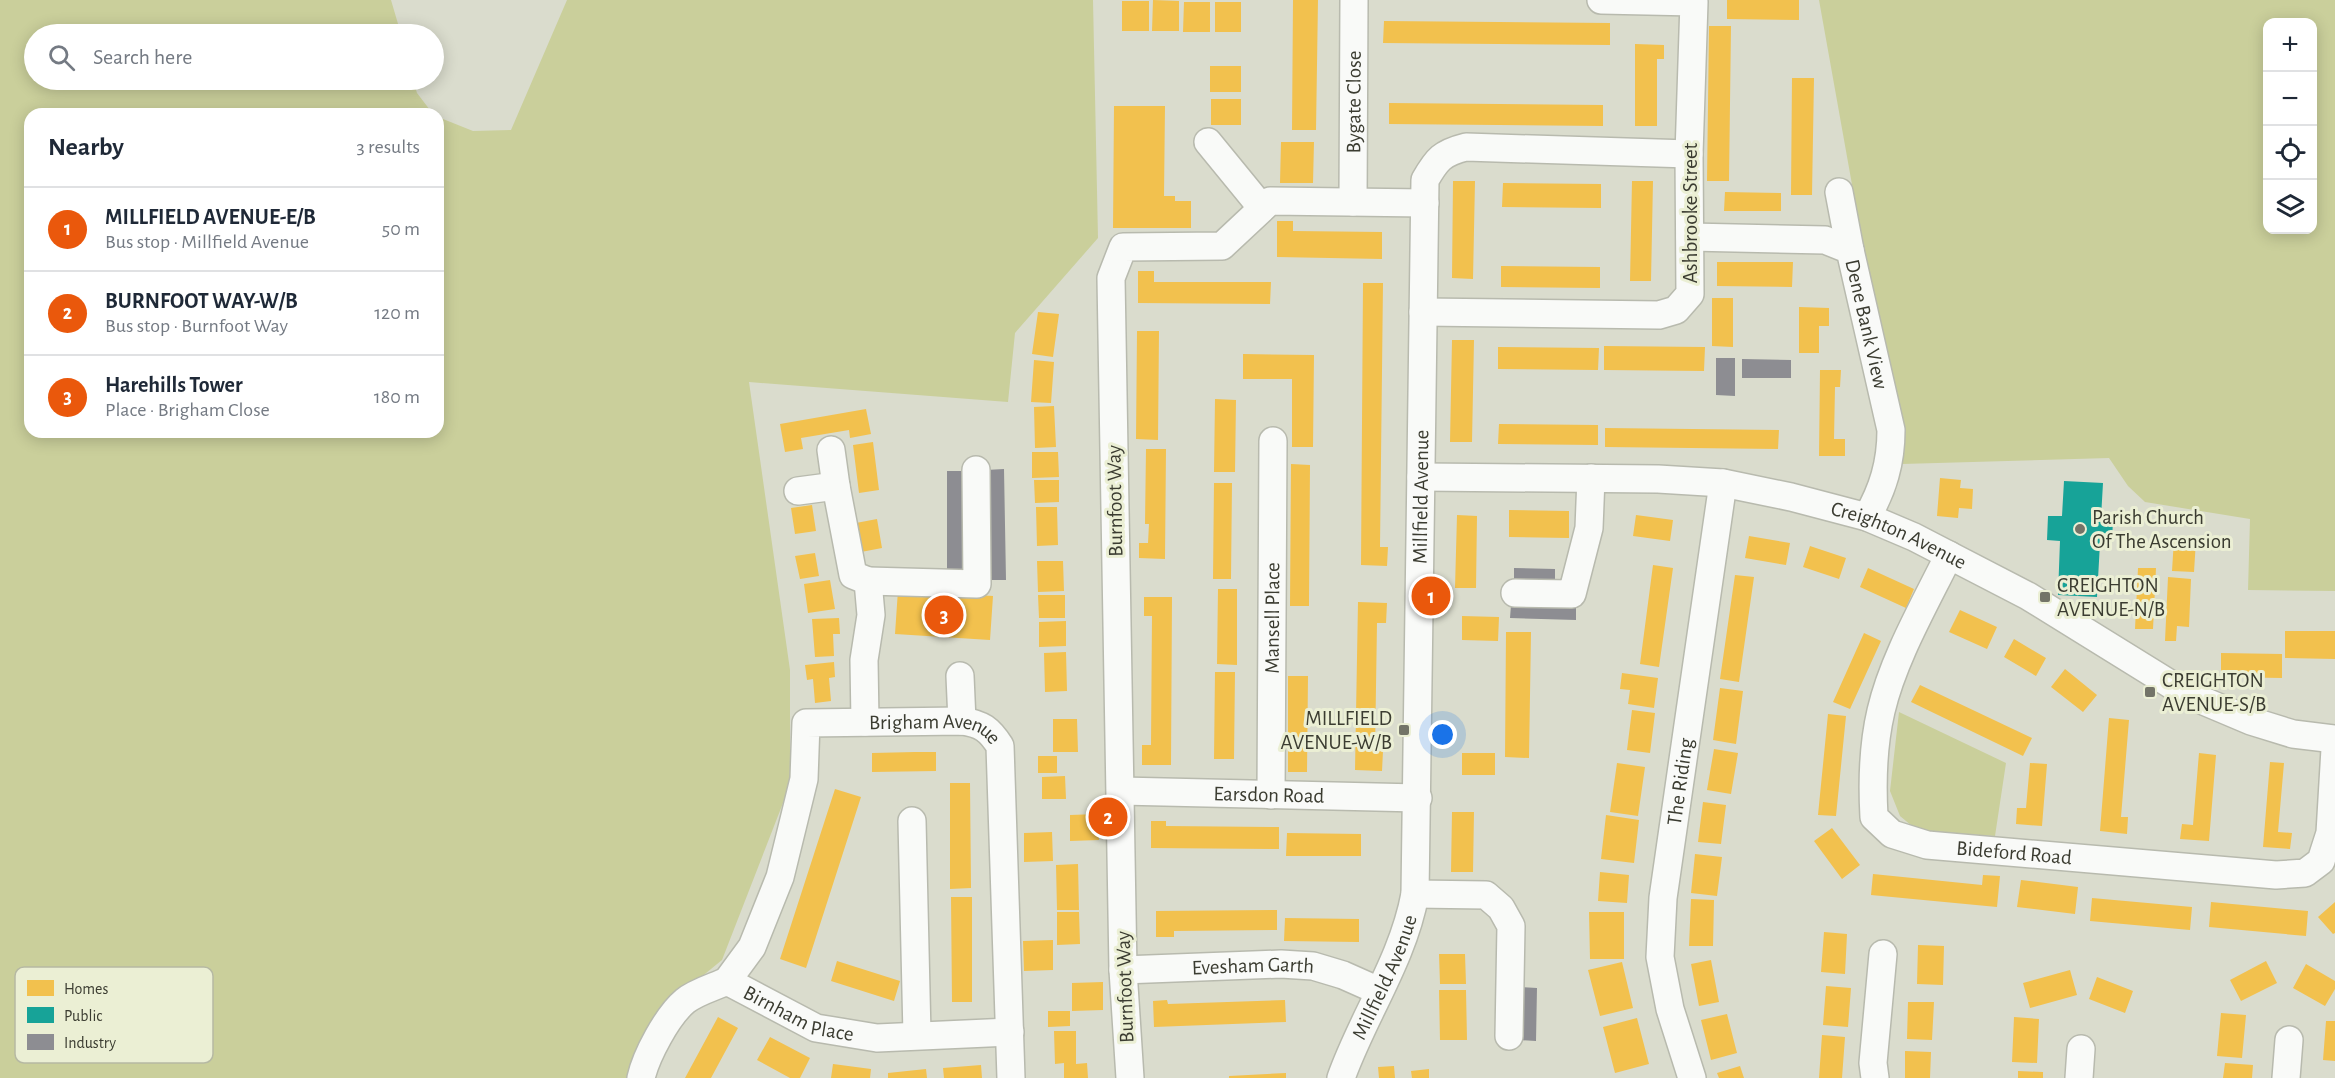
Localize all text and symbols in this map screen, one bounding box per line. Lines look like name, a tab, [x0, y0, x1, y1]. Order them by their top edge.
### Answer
map controls	[2263, 18, 2317, 234]
button: +	[2263, 18, 2317, 72]
search box	[24, 24, 444, 90]
icon: search	[45, 41, 78, 74]
text: Search here	[93, 46, 192, 68]
street label: Bygate Close	[1343, 50, 1364, 154]
button: −	[2263, 72, 2317, 126]
button: locate	[2263, 126, 2317, 180]
text: Nearby	[48, 134, 124, 160]
text: 3 results	[356, 137, 420, 157]
street label: Ashbrooke Street	[1680, 142, 1701, 283]
button: layers	[2263, 180, 2317, 234]
text: MILLFIELD AVENUE-E/B	[105, 206, 316, 228]
text: 1	[64, 219, 71, 239]
text: 50 m	[382, 219, 420, 239]
text: Bus stop · Millfield Avenue	[105, 232, 309, 252]
street label: Dene Bank View	[1842, 257, 1892, 391]
text: BURNFOOT WAY-W/B	[105, 290, 298, 312]
text: 2	[63, 303, 72, 323]
text: 120 m	[374, 303, 420, 323]
text: Bus stop · Burnfoot Way	[105, 316, 288, 336]
text: Harehills Tower	[105, 374, 243, 396]
text: 3	[63, 387, 72, 407]
text: 180 m	[374, 387, 420, 407]
text: Place · Brigham Close	[105, 400, 270, 420]
street label: Millfield Avenue	[1409, 430, 1432, 564]
street label: Burnfoot Way	[1104, 445, 1126, 557]
street label: Creighton Avenue	[1829, 497, 1970, 573]
place label: Parish Church Of The Ascension	[2092, 507, 2232, 552]
marker: Parish Church Of The Ascension	[2073, 522, 2087, 536]
street label: Mansell Place	[1261, 562, 1283, 674]
pin: 1	[1412, 574, 1450, 618]
place label: CREIGHTON AVENUE-N/B	[2057, 575, 2165, 620]
marker: CREIGHTON AVENUE-N/B	[2038, 590, 2052, 604]
pin: 3	[924, 592, 964, 638]
place label: CREIGHTON AVENUE-S/B	[2162, 670, 2266, 715]
marker: CREIGHTON AVENUE-S/B	[2143, 685, 2157, 699]
place label: MILLFIELD AVENUE-W/B	[1281, 708, 1392, 753]
street label: Brigham Avenue	[869, 710, 1005, 748]
your location	[1428, 720, 1457, 749]
marker: MILLFIELD AVENUE-W/B	[1397, 723, 1411, 737]
street label: The Riding	[1663, 736, 1697, 827]
street label: Earsdon Road	[1213, 783, 1325, 806]
pin: 2	[1088, 794, 1128, 840]
street label: Bideford Road	[1955, 837, 2073, 868]
street label: Millfield Avenue	[1348, 912, 1420, 1043]
street label: Burnfoot Way	[1113, 931, 1137, 1043]
street label: Evesham Garth	[1191, 953, 1315, 978]
legend	[15, 967, 213, 1063]
text: Homes	[64, 981, 108, 997]
street label: Birnham Place	[740, 981, 855, 1045]
text: Public	[64, 1008, 102, 1024]
text: Industry	[64, 1035, 116, 1052]

